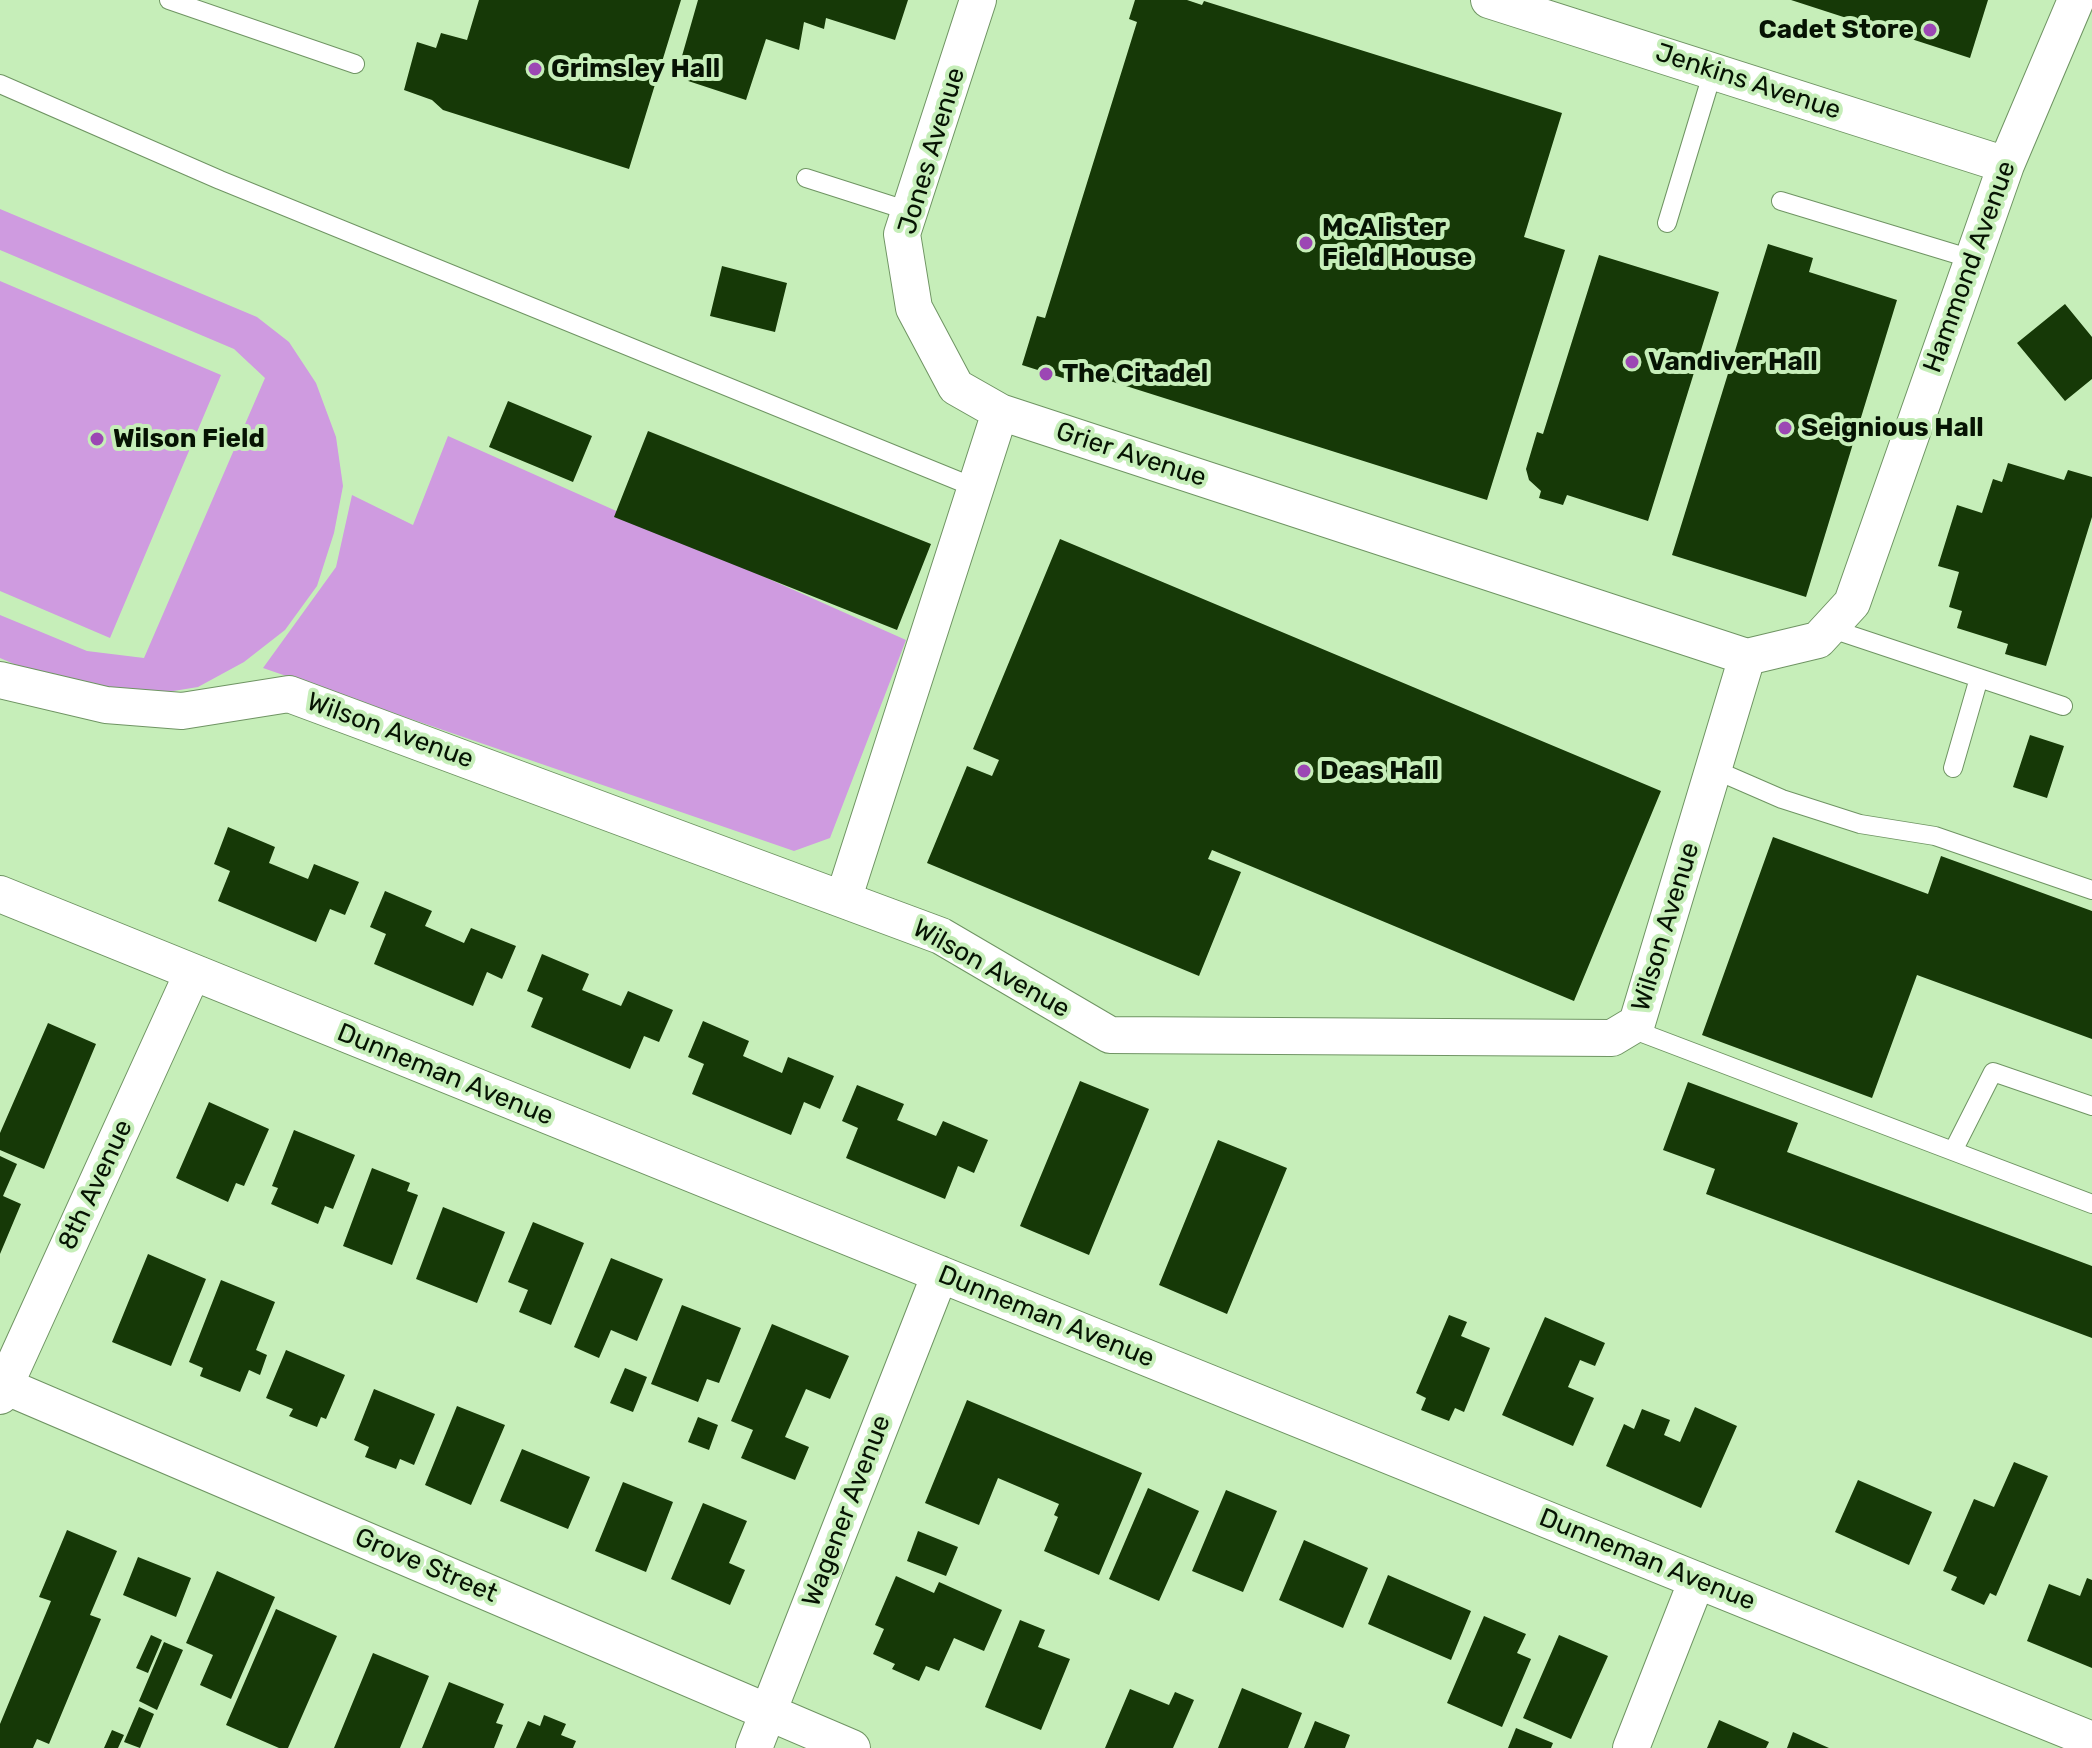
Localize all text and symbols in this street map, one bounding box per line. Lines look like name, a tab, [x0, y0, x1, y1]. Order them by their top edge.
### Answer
place label: Cadet Store	[1759, 14, 1914, 46]
marker: Cadet Store	[1921, 21, 1939, 39]
street label: Jenkins Avenue	[1651, 37, 1845, 127]
place label: Grimsley Hall	[551, 53, 720, 85]
marker: Grimsley Hall	[526, 60, 544, 78]
street label: Jones Avenue	[892, 64, 972, 238]
street label: Hammond Avenue	[1917, 157, 2023, 377]
place label: McAlister Field House	[1322, 212, 1472, 274]
marker: McAlister Field House	[1297, 234, 1315, 252]
place label: Vandiver Hall	[1648, 346, 1818, 378]
marker: Vandiver Hall	[1623, 353, 1641, 371]
place label: The Citadel	[1062, 358, 1208, 390]
marker: The Citadel	[1037, 365, 1055, 383]
place label: Seignious Hall	[1801, 412, 1984, 444]
street label: Grier Avenue	[1052, 416, 1210, 494]
marker: Seignious Hall	[1776, 419, 1794, 437]
place label: Wilson Field	[113, 423, 265, 455]
marker: Wilson Field	[88, 430, 106, 448]
street label: Wilson Avenue	[303, 686, 477, 776]
place label: Deas Hall	[1320, 755, 1439, 787]
marker: Deas Hall	[1295, 762, 1313, 780]
street label: Wilson Avenue	[1626, 839, 1706, 1015]
street label: Wilson Avenue	[907, 913, 1075, 1025]
street label: Dunneman Avenue	[332, 1017, 558, 1133]
street label: 8th Avenue	[52, 1115, 140, 1255]
street label: Dunneman Avenue	[933, 1259, 1159, 1375]
street label: Wagener Avenue	[796, 1411, 898, 1611]
street label: Dunneman Avenue	[1534, 1502, 1760, 1618]
street label: Grove Street	[350, 1522, 502, 1610]

